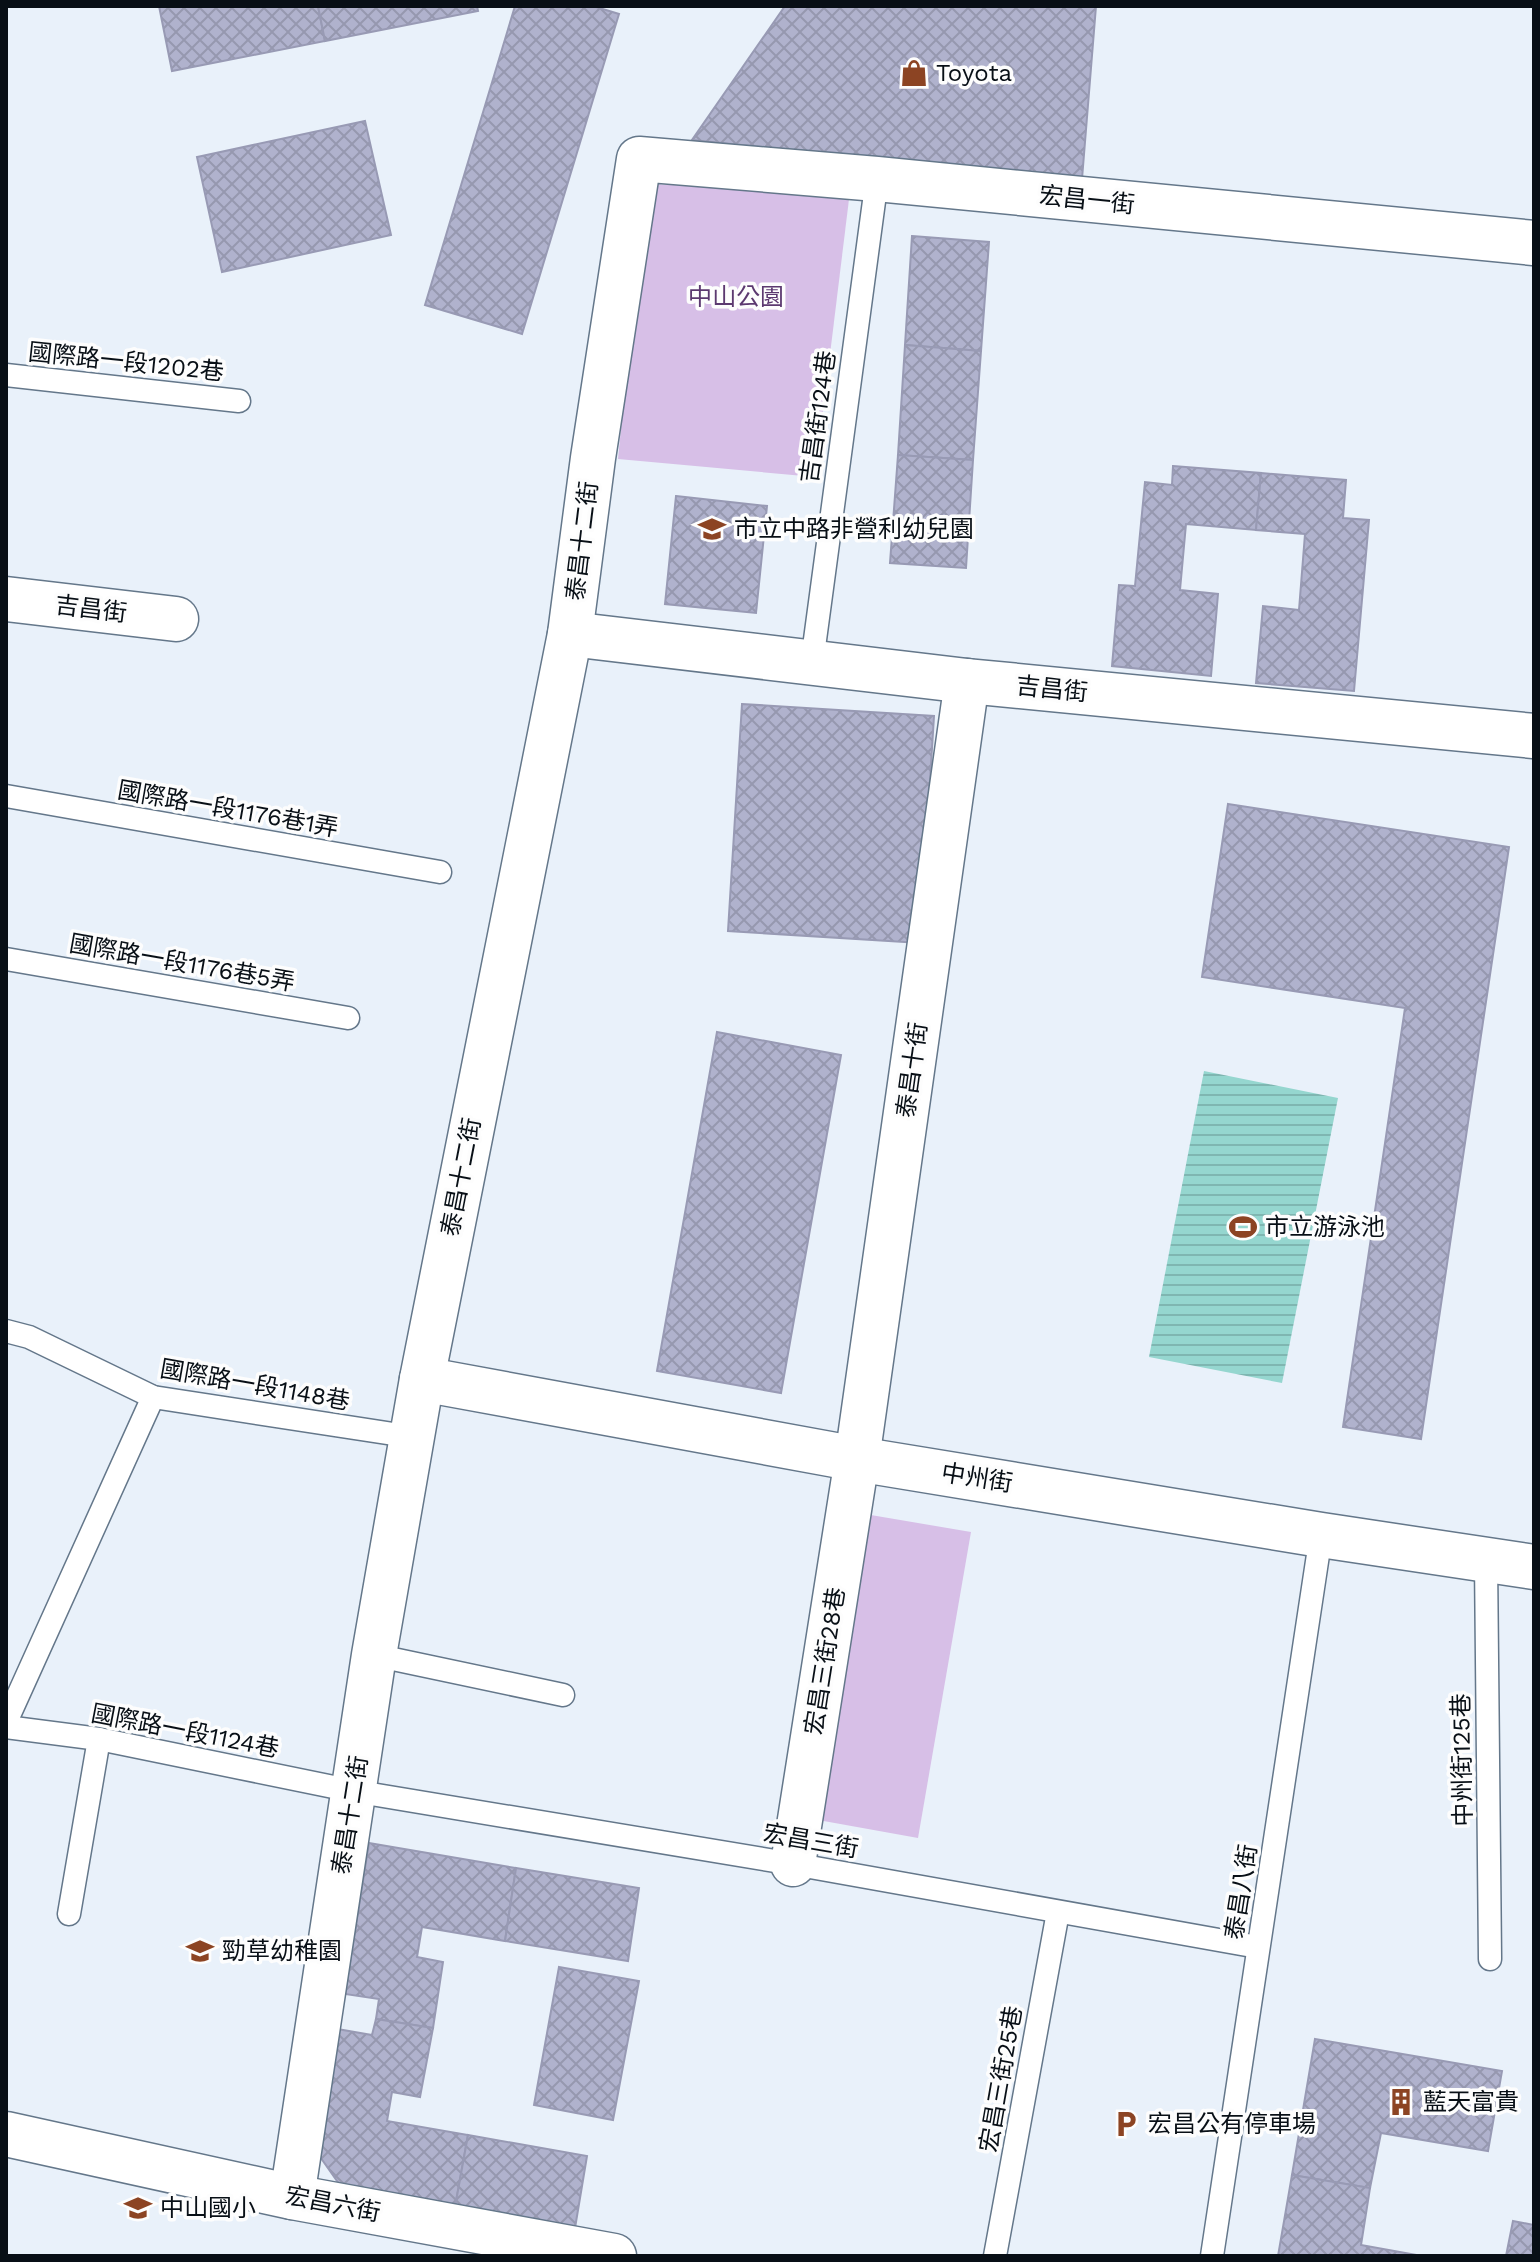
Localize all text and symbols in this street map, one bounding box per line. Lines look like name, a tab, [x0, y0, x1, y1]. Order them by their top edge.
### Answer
shop icon: Toyota	[899, 58, 929, 88]
place label: Toyota	[936, 59, 1012, 87]
street label: 宏昌一街	[1038, 181, 1136, 219]
park label: 中山公園	[688, 283, 784, 311]
street label: 國際路一段1202巷	[27, 338, 225, 386]
street label: 吉昌街124巷	[795, 349, 841, 485]
street label: 泰昌十二街	[561, 480, 603, 602]
school or university icon: 市立中路非營利幼兒園	[697, 514, 727, 544]
place label: 市立中路非營利幼兒園	[734, 515, 974, 543]
street label: 吉昌街	[54, 591, 128, 627]
street label: 吉昌街	[1015, 671, 1089, 707]
street label: 國際路一段1176巷1弄	[115, 776, 341, 842]
street label: 國際路一段1176巷5弄	[67, 929, 297, 997]
street label: 泰昌十街	[891, 1021, 933, 1119]
street label: 泰昌十二街	[436, 1115, 486, 1239]
sports icon: 市立游泳池	[1228, 1212, 1258, 1242]
place label: 市立游泳池	[1265, 1213, 1385, 1241]
street label: 國際路一段1148巷	[158, 1355, 352, 1415]
street label: 中州街	[939, 1459, 1015, 1497]
street label: 宏昌三街28巷	[800, 1585, 850, 1737]
street label: 中州街125巷	[1447, 1693, 1477, 1827]
street label: 國際路一段1124巷	[89, 1699, 281, 1763]
street label: 泰昌十二街	[327, 1754, 373, 1876]
street label: 宏昌三街	[761, 1819, 861, 1863]
street label: 泰昌八街	[1220, 1842, 1262, 1942]
school or university icon: 勁草幼稚園	[185, 1936, 215, 1966]
place label: 勁草幼稚園	[222, 1937, 342, 1965]
street label: 宏昌三街25巷	[974, 2004, 1028, 2154]
building icon: 藍天富貴	[1386, 2087, 1416, 2117]
place label: 藍天富貴	[1423, 2088, 1519, 2116]
parking icon: 宏昌公有停車場	[1111, 2109, 1141, 2139]
place label: 宏昌公有停車場	[1148, 2110, 1316, 2138]
street label: 宏昌六街	[283, 2181, 383, 2227]
school or university icon: 中山國小	[123, 2193, 153, 2223]
place label: 中山國小	[160, 2194, 256, 2222]

